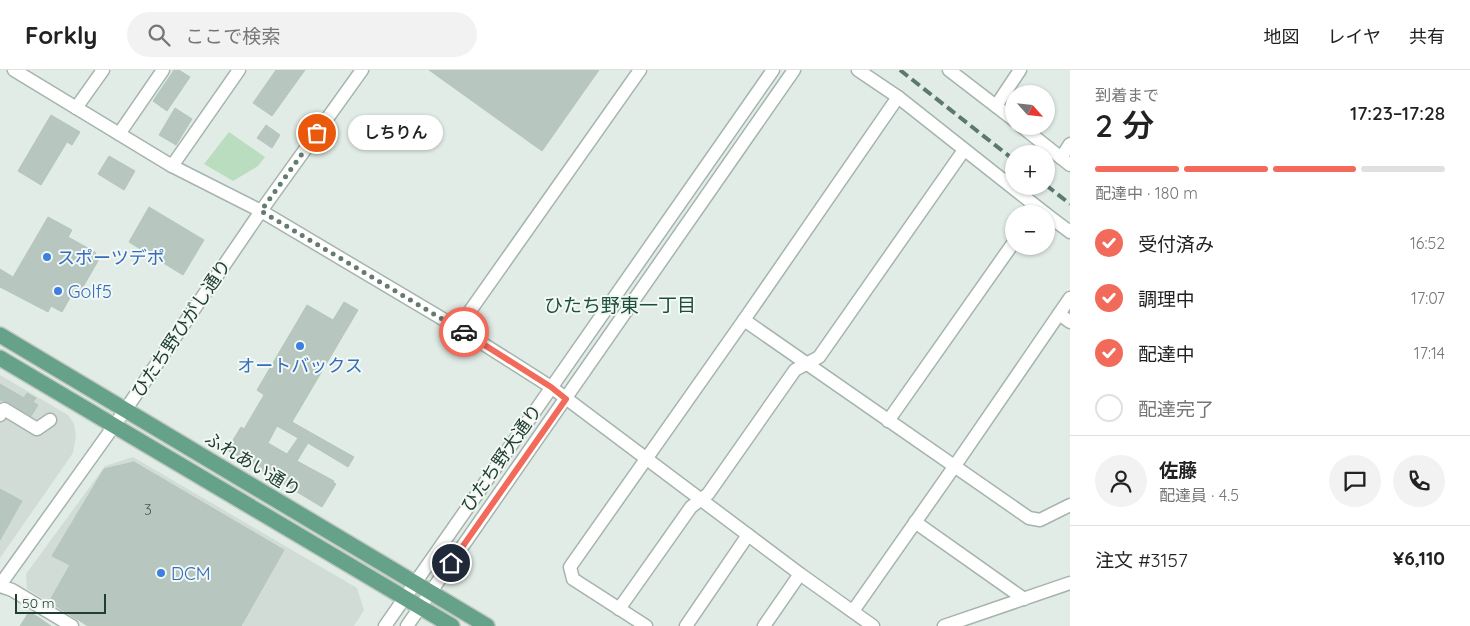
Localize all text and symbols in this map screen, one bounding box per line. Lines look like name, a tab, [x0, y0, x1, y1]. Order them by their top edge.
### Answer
search box	[127, 12, 477, 57]
text: Forkly	[25, 20, 97, 50]
icon: search	[145, 21, 173, 49]
text: ここで検索	[185, 24, 280, 48]
text: 地図	[1264, 25, 1300, 48]
text: レイヤ	[1328, 25, 1381, 48]
text: 共有	[1409, 25, 1445, 48]
north arrow	[1005, 85, 1055, 135]
map controls	[1005, 85, 1055, 255]
text: 到着まで	[1095, 85, 1159, 105]
text: 17:23–17:28	[1350, 101, 1445, 125]
text: 2 分	[1095, 105, 1154, 145]
pin	[296, 112, 338, 154]
callout: しちりん	[347, 116, 442, 150]
icon: bag	[303, 119, 331, 147]
text: しちりん	[363, 122, 428, 142]
button: +	[1005, 145, 1055, 195]
text: 配達中 · 180 m	[1095, 183, 1198, 203]
button: −	[1005, 205, 1055, 255]
icon: check	[1095, 229, 1123, 257]
text: 受付済み	[1138, 232, 1214, 256]
text: 16:52	[1410, 233, 1445, 253]
place label: スポーツデポ	[57, 246, 165, 269]
marker: スポーツデポ	[41, 251, 53, 263]
street label: ひたち野ひがし通り	[126, 254, 236, 402]
place label: Golf5	[68, 280, 112, 303]
icon: check	[1095, 284, 1123, 312]
marker: Golf5	[52, 285, 64, 297]
text: 調理中	[1138, 287, 1195, 311]
text: 17:07	[1411, 288, 1445, 308]
district label: ひたち野東一丁目	[544, 293, 696, 317]
courier	[439, 307, 489, 357]
icon: car	[450, 318, 478, 346]
icon: check	[1095, 339, 1123, 367]
marker: オートバックス	[294, 340, 306, 352]
text: 配達中	[1138, 342, 1195, 366]
text: 17:14	[1414, 343, 1445, 363]
place label: オートバックス	[237, 354, 363, 377]
text: 配達完了	[1138, 397, 1214, 421]
street label: ひたち野大通り	[455, 400, 547, 516]
street label: ふれあい通り	[201, 426, 305, 502]
button: person	[1095, 455, 1147, 507]
button: chat	[1329, 455, 1381, 507]
button: phone	[1393, 455, 1445, 507]
text: 佐藤	[1159, 458, 1197, 482]
text: 配達員 · 4.5	[1159, 485, 1239, 505]
house number: 3	[144, 500, 152, 519]
pin	[430, 542, 472, 584]
text: ¥6,110	[1393, 546, 1445, 570]
text: 注文 #3157	[1095, 548, 1188, 572]
icon: home	[437, 549, 465, 577]
place label: DCM	[171, 562, 211, 585]
marker: DCM	[155, 567, 167, 579]
scale bar	[15, 591, 106, 614]
text: 50 m	[22, 594, 55, 612]

